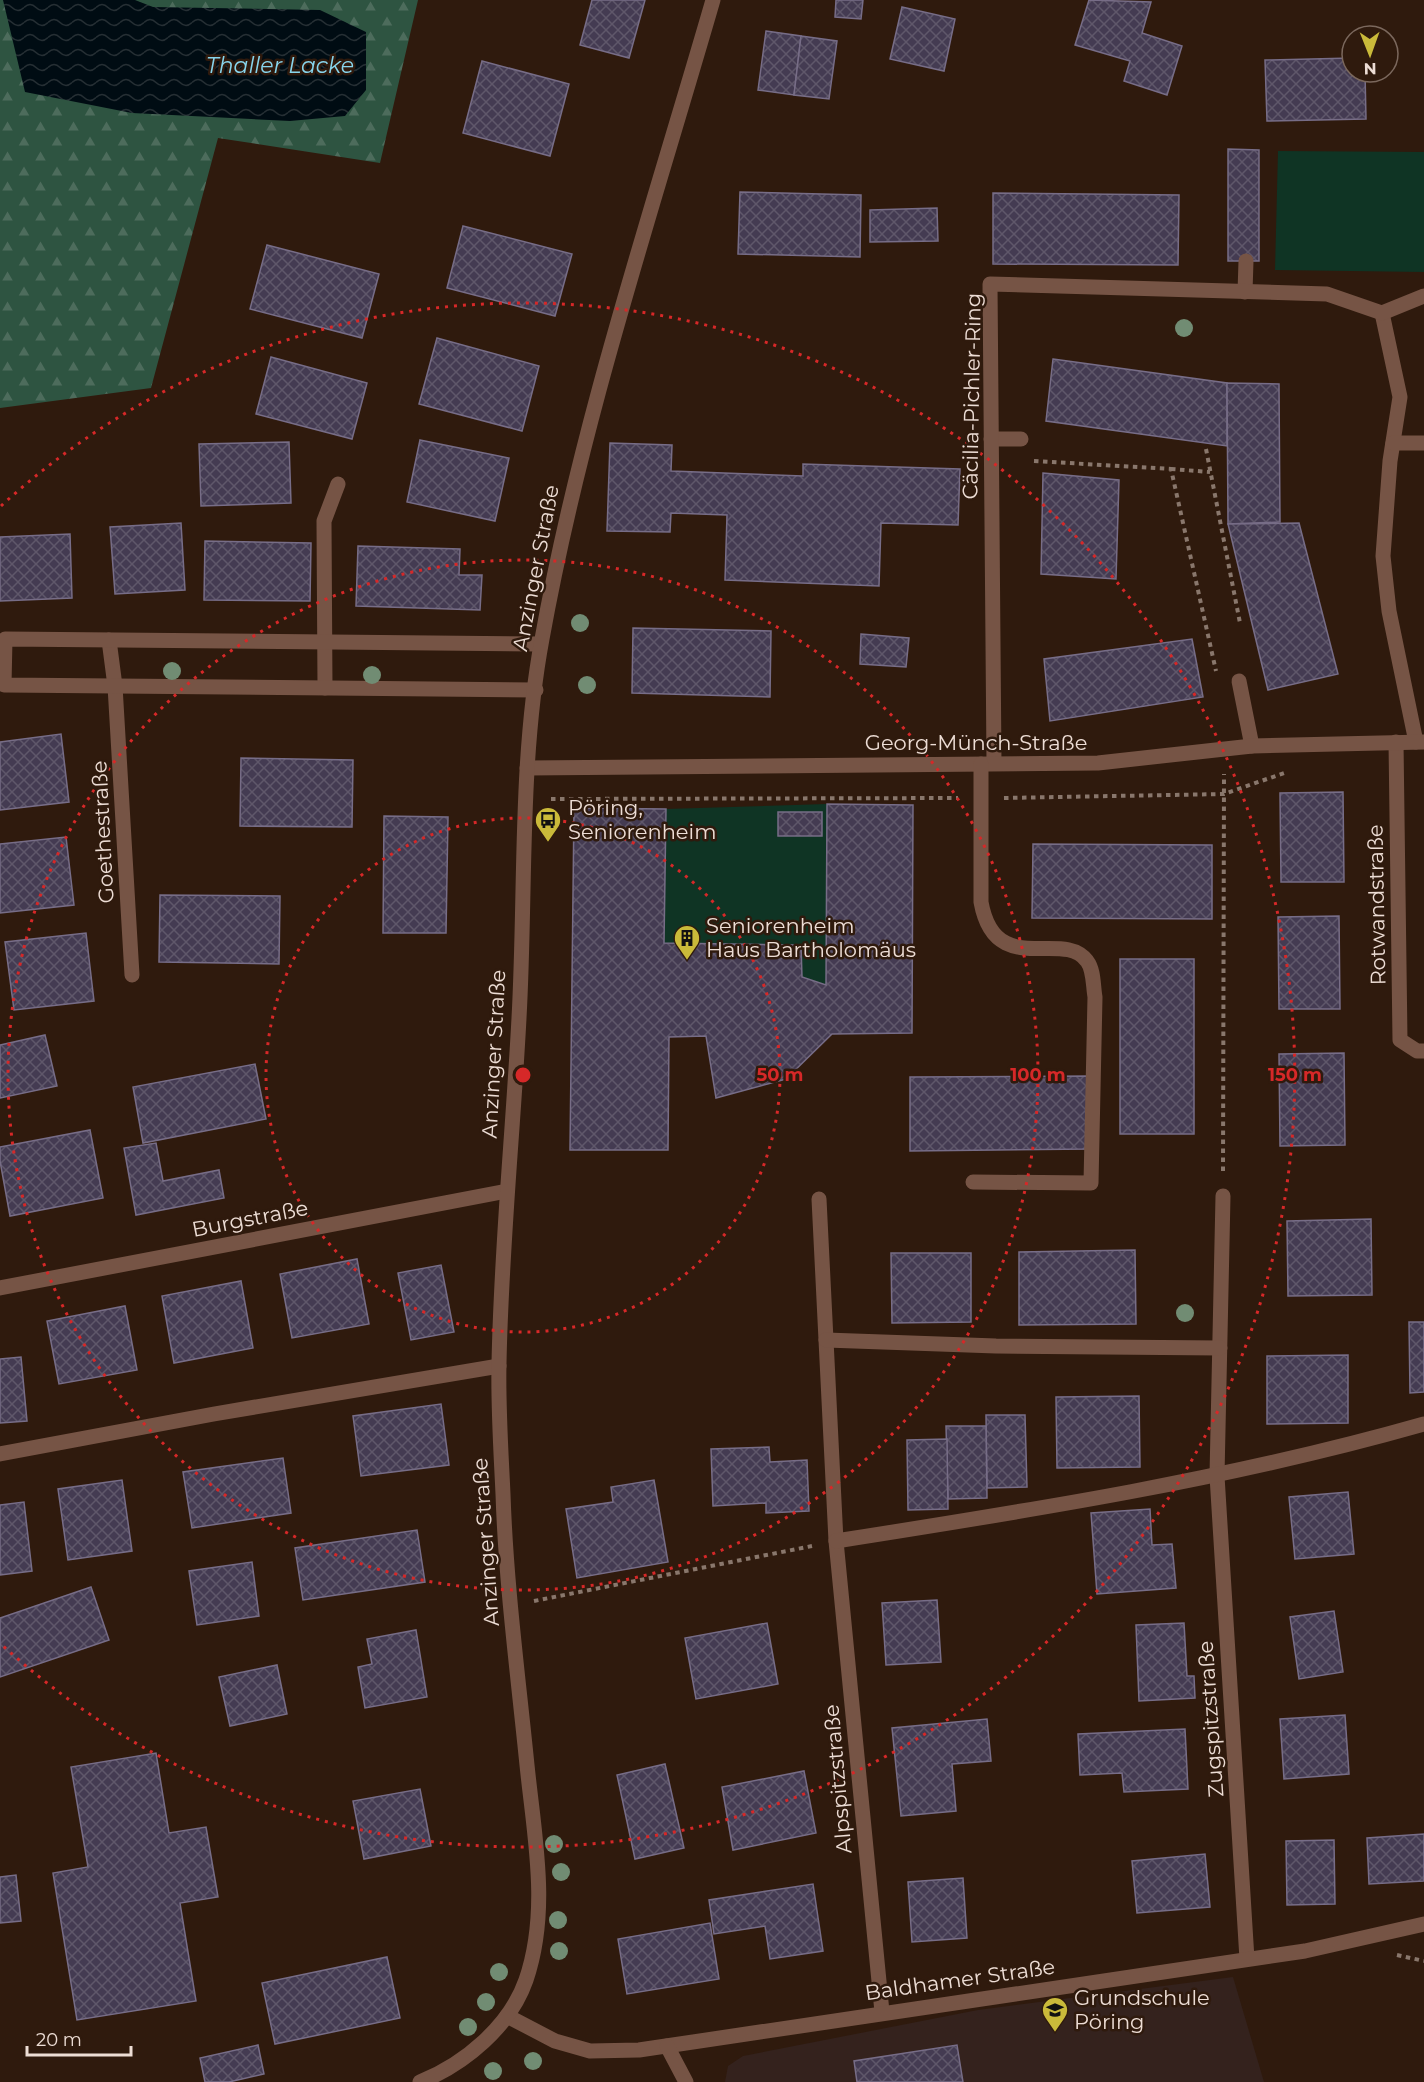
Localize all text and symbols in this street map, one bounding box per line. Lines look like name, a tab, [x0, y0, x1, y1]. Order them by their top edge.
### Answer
north arrow	[1340, 24, 1400, 84]
water label: Thaller Lacke	[206, 52, 354, 79]
text: N	[1364, 59, 1377, 78]
street label: Cäcilia-Pichler-Ring	[957, 292, 986, 500]
street label: Anzinger Straße	[507, 483, 564, 653]
street label: Georg-Münch-Straße	[865, 730, 1087, 755]
street label: Goethestraße	[86, 760, 119, 904]
place label: Pöring, Seniorenheim	[568, 795, 716, 844]
bus stop icon: Pöring, Seniorenheim	[533, 805, 563, 843]
street label: Rotwandstraße	[1363, 824, 1390, 986]
place label: Seniorenheim Haus Bartholomäus	[706, 913, 916, 962]
building icon: Seniorenheim Haus Bartholomäus	[672, 923, 702, 961]
street label: Anzinger Straße	[477, 969, 510, 1139]
text: 50 m	[757, 1064, 803, 1086]
text: 100 m	[1010, 1064, 1066, 1086]
text: 150 m	[1268, 1064, 1322, 1086]
centre of rings	[513, 1065, 533, 1085]
street label: Burgstraße	[190, 1195, 310, 1242]
street label: Anzinger Straße	[467, 1457, 504, 1627]
street label: Zugspitzstraße	[1193, 1640, 1228, 1798]
street label: Alpspitzstraße	[819, 1703, 856, 1855]
street label: Baldhamer Straße	[863, 1954, 1057, 2005]
place label: Grundschule Pöring	[1074, 1985, 1210, 2034]
school or university icon: Grundschule Pöring	[1040, 1995, 1070, 2033]
scale bar	[27, 2019, 130, 2057]
text: 20 m	[36, 2029, 82, 2051]

